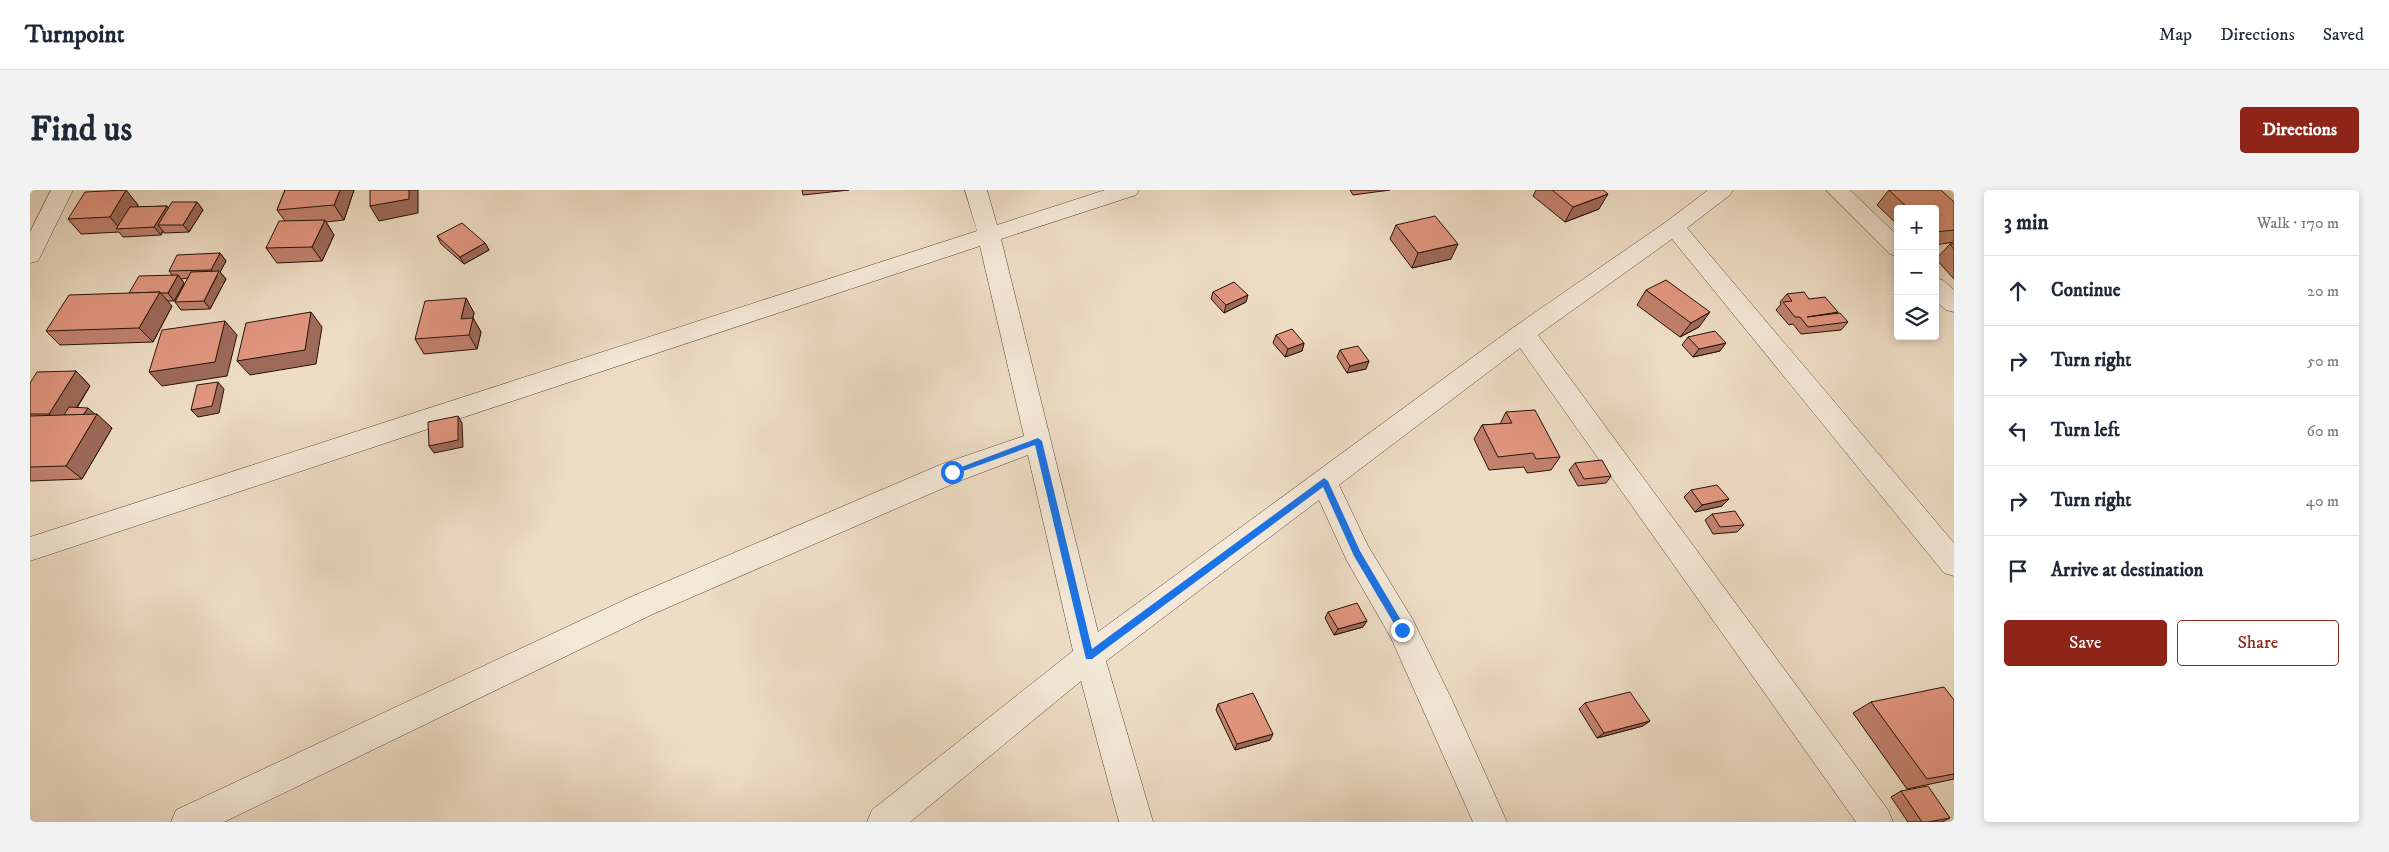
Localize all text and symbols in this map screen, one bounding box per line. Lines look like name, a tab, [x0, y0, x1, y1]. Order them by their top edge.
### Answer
text: Turnpoint	[25, 20, 124, 50]
text: Map	[2159, 24, 2192, 46]
text: Directions	[2220, 24, 2295, 46]
text: Saved	[2323, 24, 2364, 46]
button: Directions	[2240, 107, 2359, 153]
text: Find us	[30, 108, 132, 152]
map controls	[1894, 205, 1939, 340]
button: +	[1894, 205, 1939, 250]
text: 3 min	[2004, 210, 2049, 236]
text: Walk · 170 m	[2257, 213, 2339, 233]
button: −	[1894, 250, 1939, 295]
icon: ahead	[2004, 277, 2032, 305]
text: Continue	[2051, 279, 2121, 302]
text: 20 m	[2307, 281, 2339, 301]
button: layers	[1894, 295, 1939, 340]
icon: right	[2004, 347, 2032, 375]
text: Turn right	[2051, 349, 2131, 372]
text: 50 m	[2307, 351, 2339, 371]
icon: left	[2004, 417, 2032, 445]
text: Turn left	[2051, 419, 2120, 442]
text: 60 m	[2307, 421, 2339, 441]
route start	[941, 461, 964, 484]
icon: right	[2004, 487, 2032, 515]
text: Turn right	[2051, 489, 2131, 512]
text: 40 m	[2306, 491, 2339, 511]
icon: arrive	[2004, 557, 2032, 585]
text: Arrive at destination	[2051, 559, 2203, 582]
route end	[1391, 619, 1414, 642]
button: Save	[2004, 620, 2167, 666]
button: Share	[2177, 620, 2339, 666]

